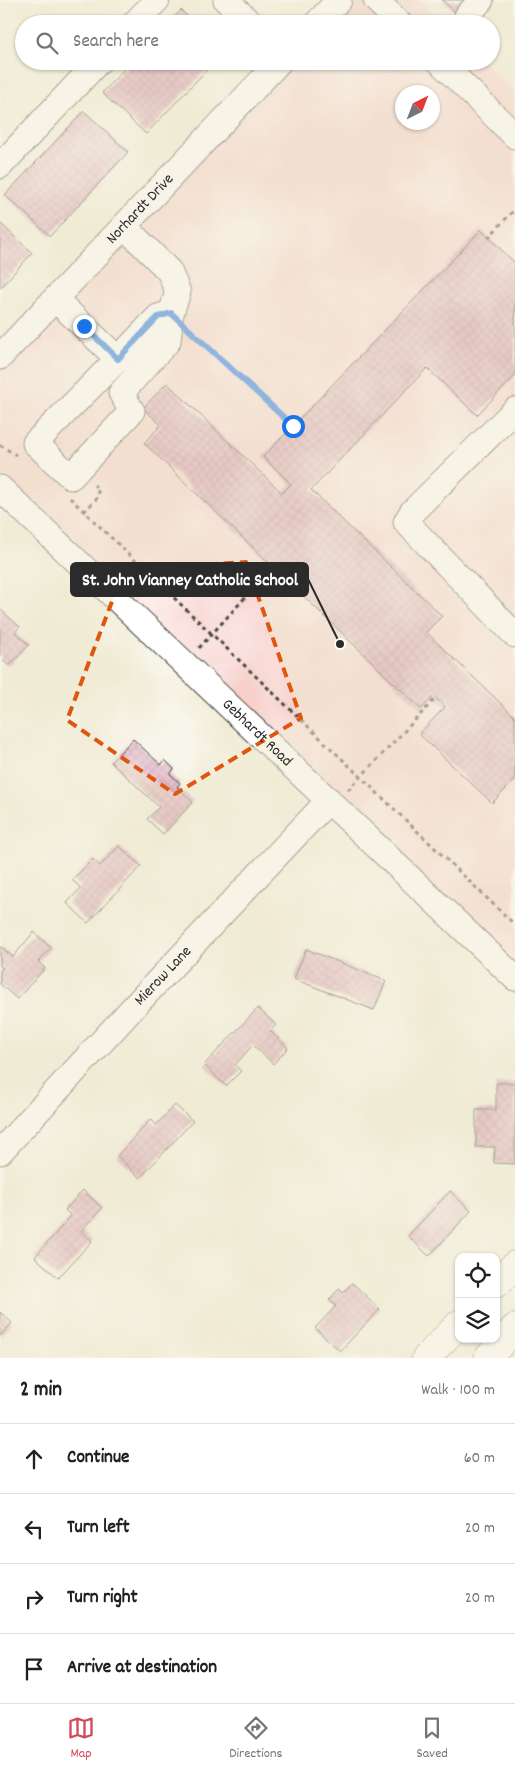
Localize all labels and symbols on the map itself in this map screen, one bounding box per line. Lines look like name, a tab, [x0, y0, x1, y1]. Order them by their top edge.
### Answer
north arrow	[395, 85, 440, 130]
street label: Norhardt Drive	[101, 168, 179, 249]
route end	[73, 315, 96, 338]
route start	[282, 415, 305, 438]
callout: St. John Vianney Catholic School	[71, 563, 308, 596]
text: St. John Vianney Catholic School	[82, 569, 299, 594]
street label: Gebhardt Road	[217, 693, 298, 772]
street label: Mierow Lane	[129, 941, 197, 1011]

